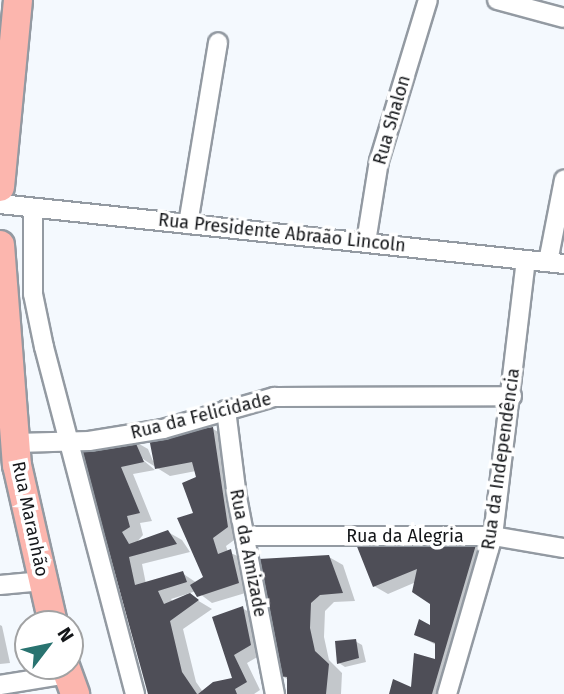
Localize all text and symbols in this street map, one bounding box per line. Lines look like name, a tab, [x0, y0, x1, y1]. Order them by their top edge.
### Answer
street label: Rua Shalon	[369, 73, 415, 167]
street label: Rua Presidente Abraão Lincoln	[157, 209, 407, 257]
street label: Rua da Independência	[478, 367, 524, 551]
street label: Rua da Felicidade	[128, 388, 274, 444]
street label: Rua Maranhão	[7, 459, 53, 579]
street label: Rua da Amizade	[225, 487, 271, 619]
street label: Rua da Alegria	[346, 525, 464, 547]
north arrow	[14, 610, 84, 680]
text: N	[52, 623, 79, 646]

